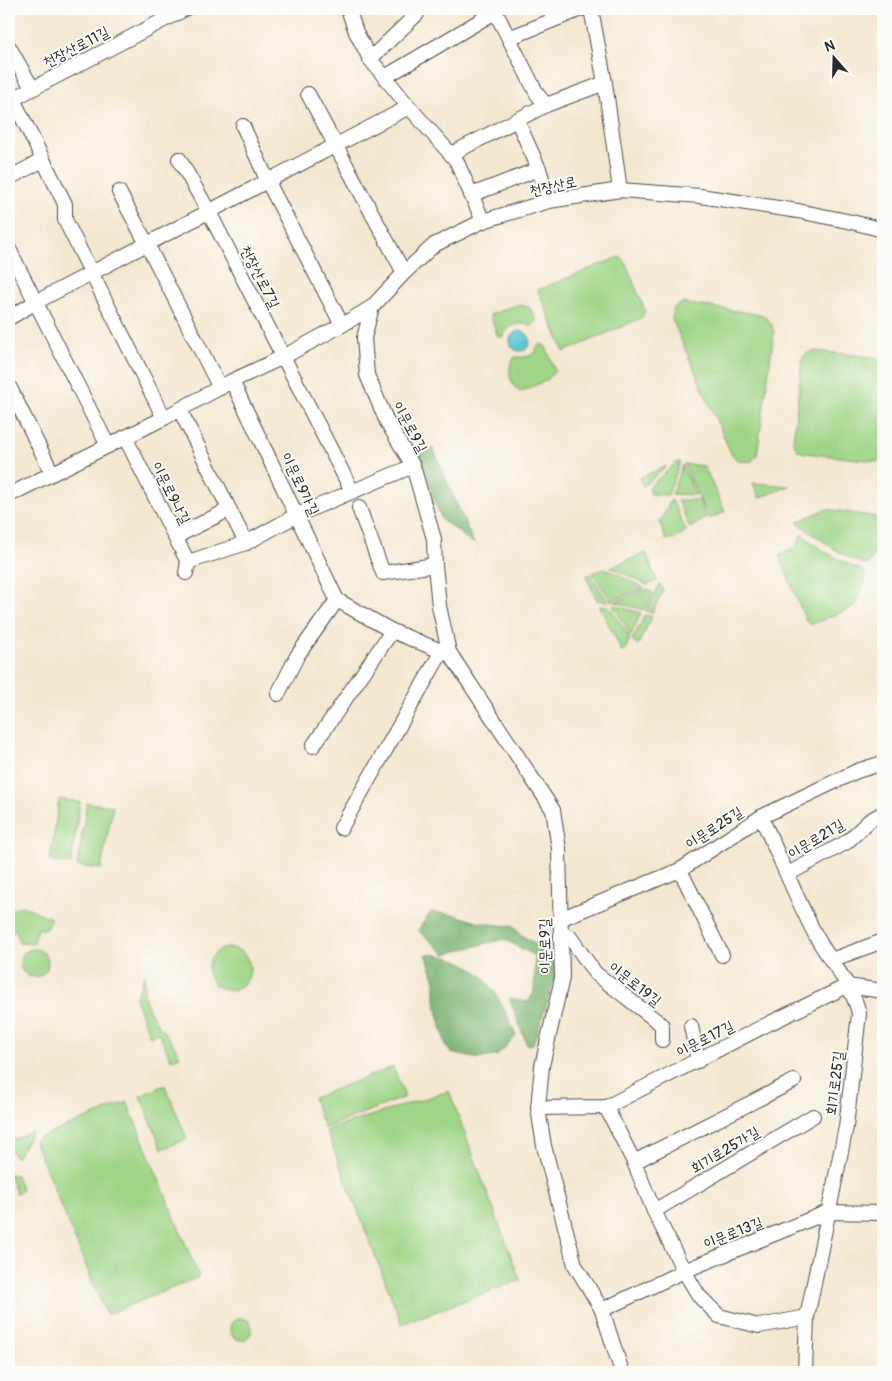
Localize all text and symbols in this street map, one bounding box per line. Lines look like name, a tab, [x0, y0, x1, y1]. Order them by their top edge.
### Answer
street label: 천장산로11길	[40, 23, 113, 72]
north arrow	[810, 32, 860, 82]
text: N	[822, 37, 837, 56]
street label: 천장산로	[528, 172, 579, 201]
street label: 천장산로7길	[236, 242, 284, 312]
street label: 이문로9길	[388, 398, 431, 456]
street label: 이문로9가길	[276, 449, 323, 519]
street label: 이문로9나길	[147, 459, 194, 528]
street label: 이문로25길	[682, 803, 747, 854]
street label: 이문로21길	[785, 815, 848, 864]
street label: 이문로9길	[536, 918, 555, 974]
street label: 이문로19길	[604, 958, 665, 1011]
street label: 이문로17길	[673, 1017, 737, 1062]
street label: 회기로25길	[822, 1050, 849, 1116]
street label: 회기로25가길	[687, 1122, 763, 1178]
street label: 이문로13길	[701, 1213, 766, 1254]

